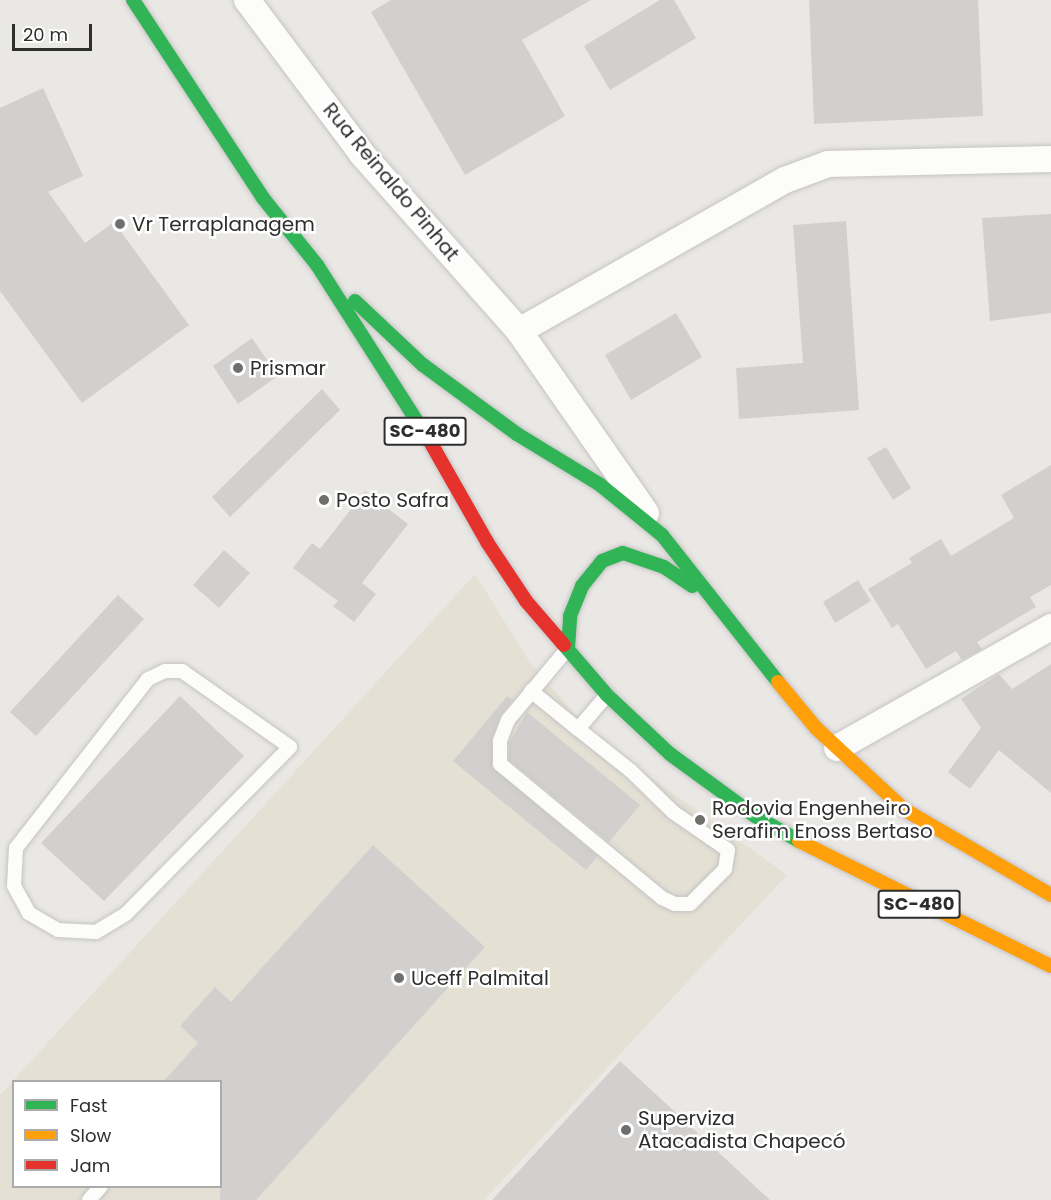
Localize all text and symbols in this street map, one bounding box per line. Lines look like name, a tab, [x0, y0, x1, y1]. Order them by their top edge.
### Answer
scale bar	[15, 12, 94, 50]
text: 20 m	[23, 22, 68, 47]
street label: Rua Reinaldo Pinhat	[318, 98, 464, 266]
place label: Vr Terraplanagem	[132, 212, 315, 236]
marker: Vr Terraplanagem	[113, 217, 127, 231]
place label: Prismar	[250, 356, 326, 380]
marker: Prismar	[231, 361, 245, 375]
road number: SC-480	[383, 416, 467, 446]
place label: Posto Safra	[336, 488, 449, 512]
marker: Posto Safra	[317, 493, 331, 507]
place label: Rodovia Engenheiro Serafim Enoss Bertaso	[712, 796, 933, 843]
marker: Rodovia Engenheiro Serafim Enoss Bertaso	[693, 813, 707, 827]
road number: SC-480	[877, 889, 961, 919]
place label: Uceff Palmital	[411, 966, 549, 990]
marker: Uceff Palmital	[392, 971, 406, 985]
legend	[12, 1080, 222, 1188]
text: Fast	[70, 1093, 107, 1118]
place label: Superviza Atacadista Chapecó	[638, 1106, 846, 1153]
text: Slow	[70, 1123, 111, 1148]
marker: Superviza Atacadista Chapecó	[619, 1123, 633, 1137]
text: Jam	[70, 1153, 110, 1178]

